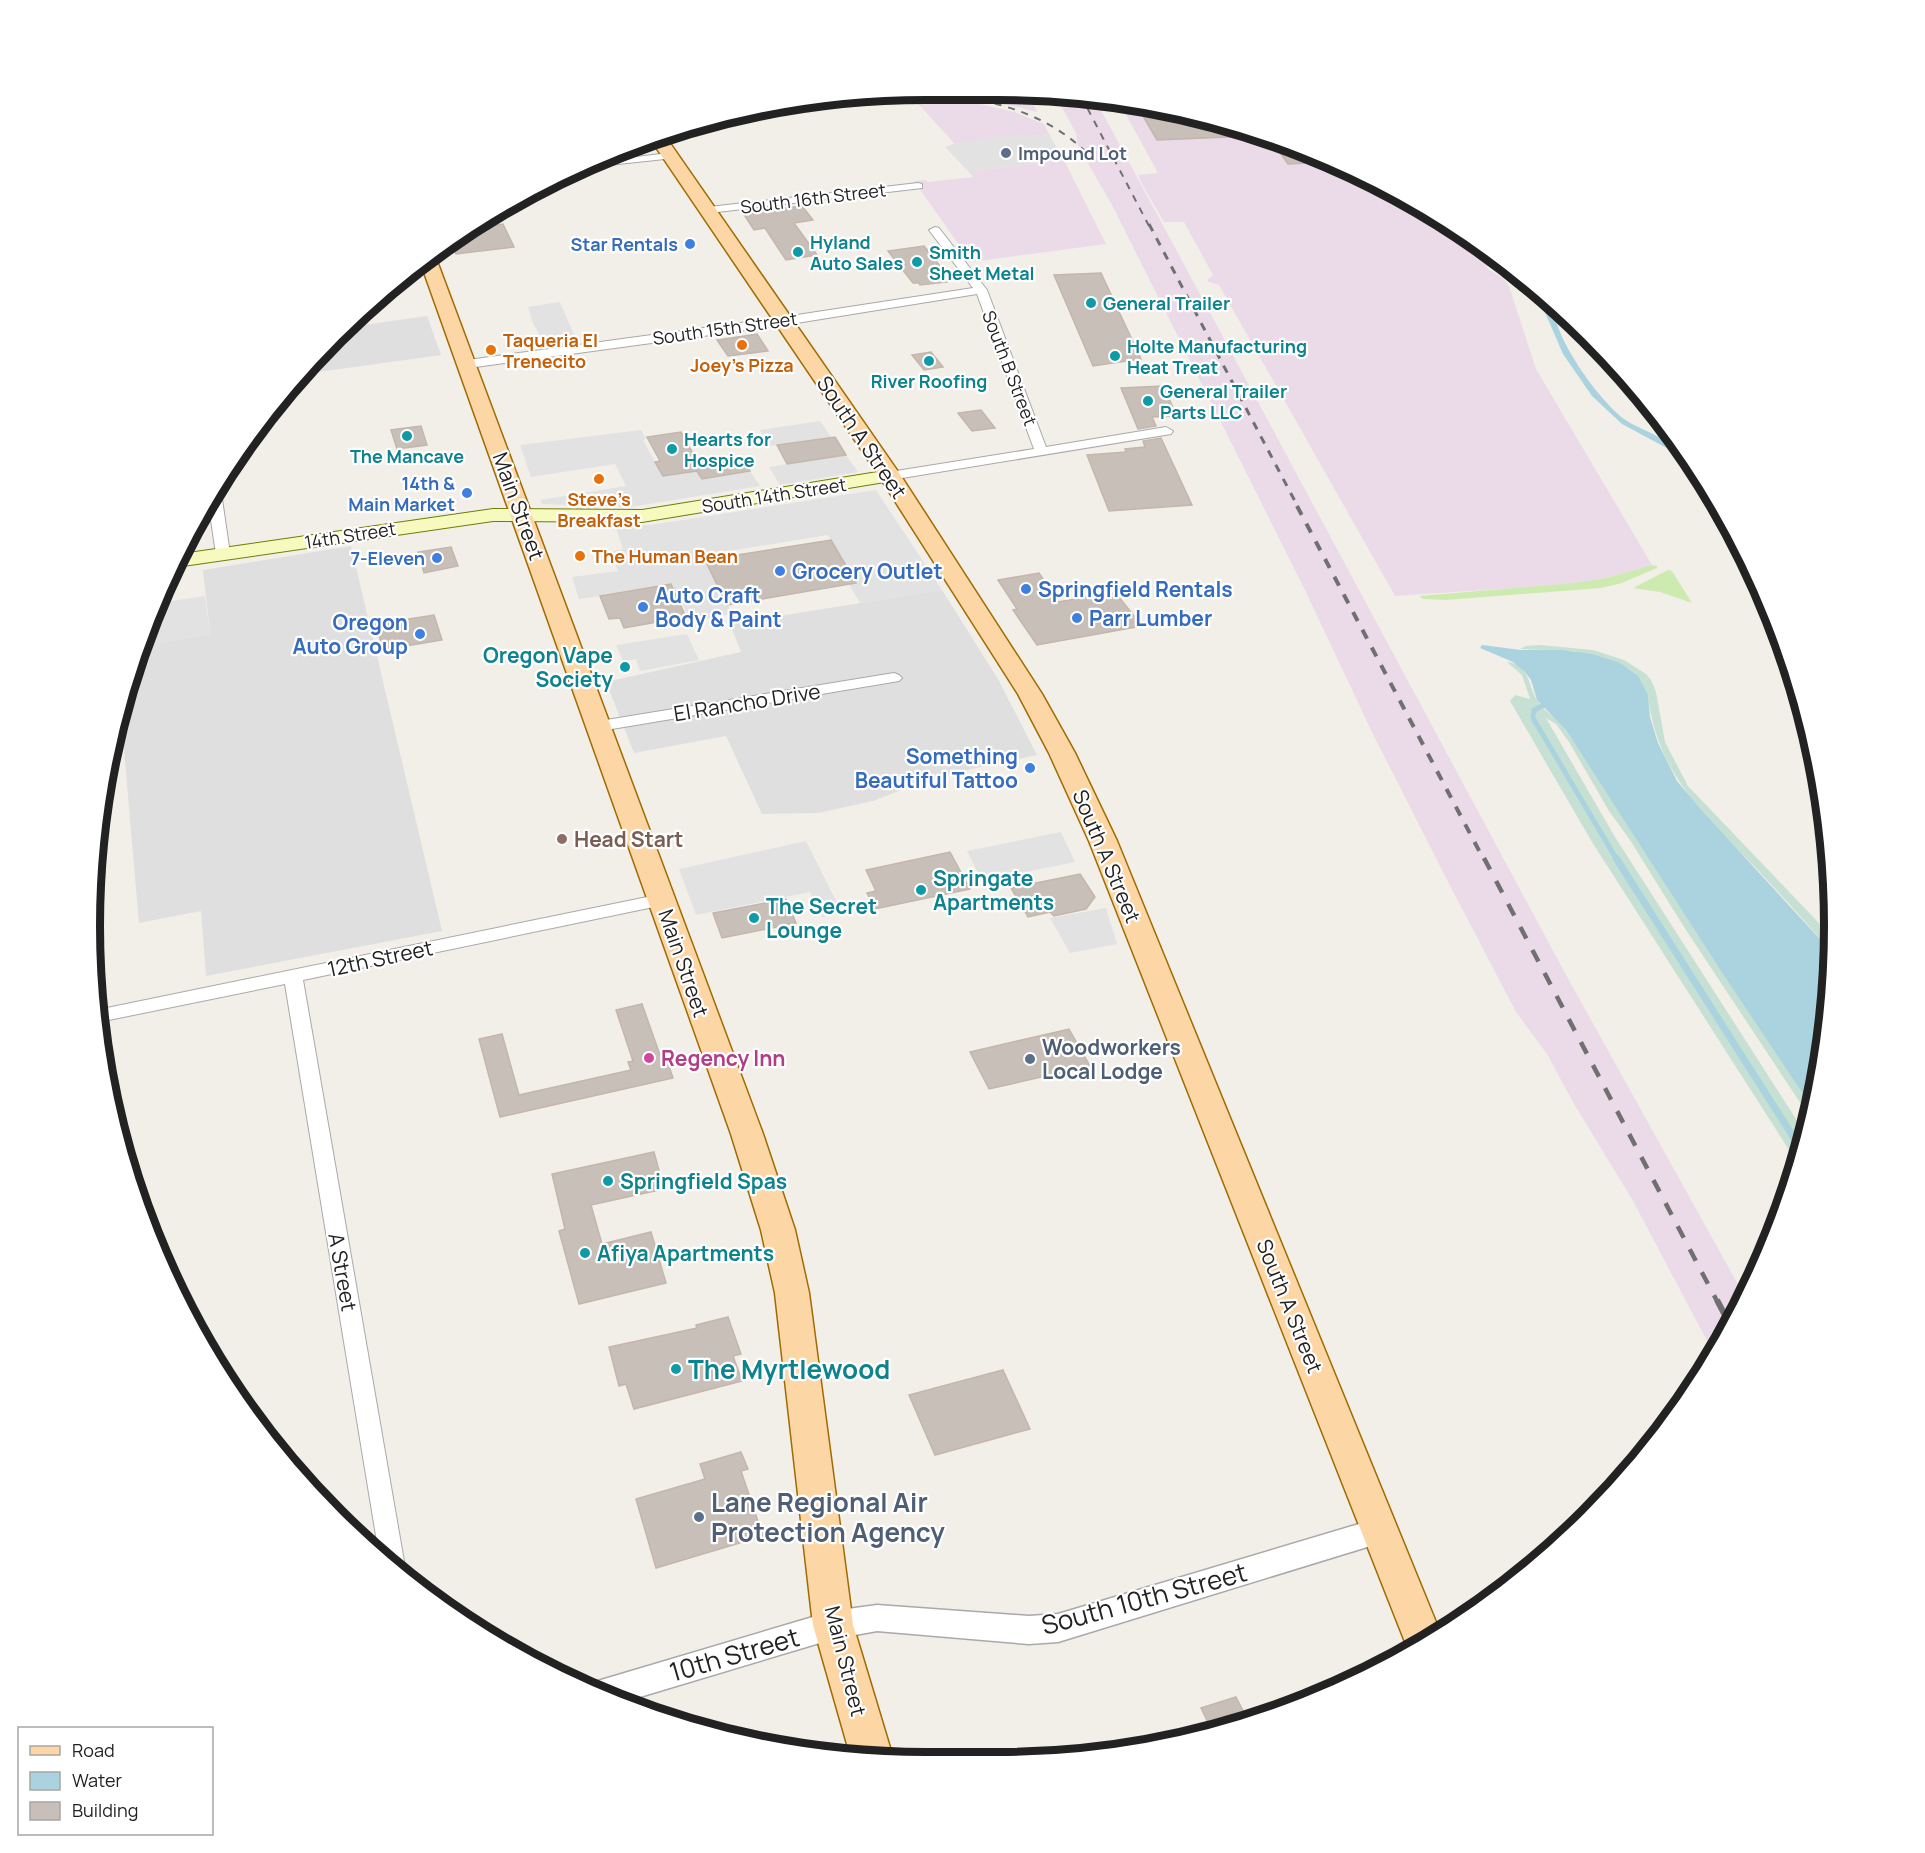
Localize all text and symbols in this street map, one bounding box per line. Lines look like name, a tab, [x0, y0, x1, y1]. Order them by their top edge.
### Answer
place label: Impound Lot	[1018, 141, 1127, 165]
marker: Impound Lot	[999, 146, 1013, 160]
street label: South 16th Street	[739, 177, 887, 219]
place label: Hyland Auto Sales	[810, 230, 903, 275]
place label: Star Rentals	[571, 232, 678, 256]
marker: Star Rentals	[683, 237, 697, 251]
place label: Smith Sheet Metal	[929, 240, 1035, 285]
marker: Hyland Auto Sales	[791, 245, 805, 259]
marker: Smith Sheet Metal	[910, 255, 924, 269]
place label: General Trailer	[1103, 291, 1230, 315]
marker: General Trailer	[1084, 296, 1098, 310]
street label: South 15th Street	[651, 306, 799, 350]
street label: South B Street	[977, 307, 1043, 429]
place label: Taqueria El Trenecito	[503, 328, 598, 373]
place label: Holte Manufacturing Heat Treat	[1127, 334, 1307, 379]
marker: Joey's Pizza	[735, 338, 749, 352]
marker: Taqueria El Trenecito	[484, 343, 498, 357]
marker: Holte Manufacturing Heat Treat	[1108, 349, 1122, 363]
place label: Joey's Pizza	[690, 353, 794, 377]
marker: River Roofing	[922, 354, 936, 368]
place label: River Roofing	[871, 369, 987, 393]
street label: South A Street	[811, 370, 913, 504]
place label: General Trailer Parts LLC	[1160, 379, 1287, 424]
marker: General Trailer Parts LLC	[1141, 394, 1155, 408]
place label: Hearts for Hospice	[684, 427, 771, 472]
marker: The Mancave	[400, 429, 414, 443]
marker: Hearts for Hospice	[665, 442, 679, 456]
place label: The Mancave	[350, 444, 464, 468]
street label: Main Street	[487, 448, 551, 564]
place label: 14th & Main Market	[348, 471, 455, 516]
marker: Steve’s Breakfast	[592, 472, 606, 486]
street label: South 14th Street	[700, 472, 848, 518]
marker: 14th & Main Market	[460, 486, 474, 500]
place label: Steve’s Breakfast	[557, 487, 641, 532]
street label: 14th Street	[303, 516, 397, 554]
place label: The Human Bean	[592, 544, 738, 568]
place label: 7-Eleven	[350, 546, 425, 570]
marker: The Human Bean	[573, 549, 587, 563]
marker: 7-Eleven	[430, 551, 444, 565]
place label: Grocery Outlet	[792, 557, 943, 585]
marker: Grocery Outlet	[773, 564, 787, 578]
place label: Springfield Rentals	[1038, 575, 1233, 603]
place label: Auto Craft Body & Paint	[655, 581, 782, 633]
marker: Springfield Rentals	[1019, 582, 1033, 596]
marker: Auto Craft Body & Paint	[636, 600, 650, 614]
place label: Parr Lumber	[1089, 604, 1212, 632]
place label: Oregon Auto Group	[293, 608, 408, 660]
marker: Parr Lumber	[1070, 611, 1084, 625]
marker: Oregon Auto Group	[413, 627, 427, 641]
place label: Oregon Vape Society	[483, 641, 613, 693]
marker: Oregon Vape Society	[618, 660, 632, 674]
street label: El Rancho Drive	[672, 677, 822, 727]
place label: Something Beautiful Tattoo	[855, 742, 1018, 794]
marker: Something Beautiful Tattoo	[1023, 761, 1037, 775]
street label: South A Street	[1066, 785, 1148, 927]
place label: Head Start	[574, 825, 683, 853]
marker: Head Start	[555, 832, 569, 846]
place label: Springate Apartments	[933, 864, 1054, 916]
marker: Springate Apartments	[914, 883, 928, 897]
place label: The Secret Lounge	[766, 892, 877, 944]
street label: Main Street	[652, 905, 716, 1021]
marker: The Secret Lounge	[747, 911, 761, 925]
street label: 12th Street	[325, 933, 435, 983]
place label: Woodworkers Local Lodge	[1042, 1033, 1181, 1085]
place label: Regency Inn	[661, 1044, 786, 1072]
marker: Regency Inn	[642, 1051, 656, 1065]
marker: Woodworkers Local Lodge	[1023, 1052, 1037, 1066]
place label: Springfield Spas	[620, 1167, 787, 1195]
marker: Springfield Spas	[601, 1174, 615, 1188]
street label: A Street	[322, 1231, 364, 1313]
street label: South A Street	[1250, 1235, 1330, 1377]
place label: Afiya Apartments	[597, 1239, 774, 1267]
marker: Afiya Apartments	[578, 1246, 592, 1260]
place label: The Myrtlewood	[688, 1351, 890, 1387]
marker: The Myrtlewood	[669, 1362, 683, 1376]
place label: Lane Regional Air Protection Agency	[711, 1484, 945, 1550]
marker: Lane Regional Air Protection Agency	[692, 1510, 706, 1524]
street label: South 10th Street	[1037, 1553, 1251, 1643]
street label: Main Street	[819, 1603, 873, 1719]
street label: 10th Street	[665, 1618, 803, 1690]
legend	[18, 1727, 213, 1835]
text: Road	[72, 1738, 115, 1762]
text: Water	[72, 1768, 122, 1792]
text: Building	[72, 1798, 138, 1822]

